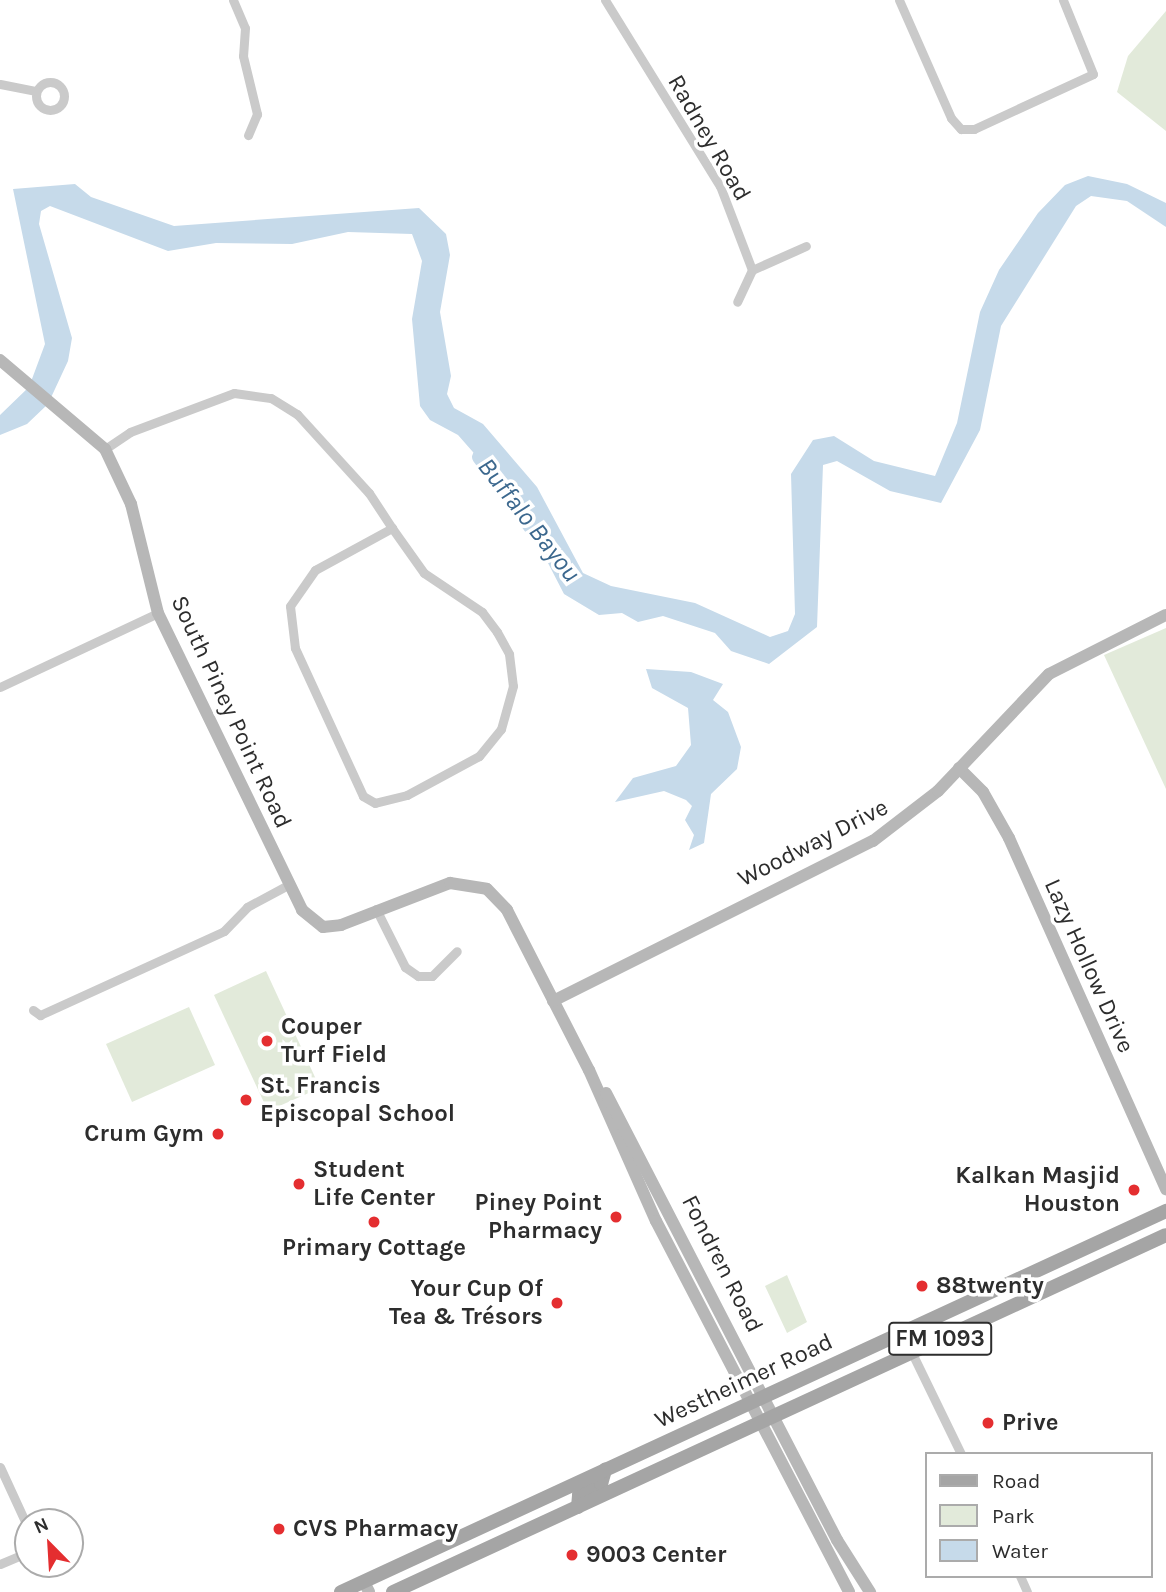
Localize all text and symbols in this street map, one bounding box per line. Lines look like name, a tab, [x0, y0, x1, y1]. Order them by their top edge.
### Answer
street label: Radney Road	[661, 70, 757, 206]
water label: Buffalo Bayou	[471, 452, 587, 588]
street label: South Piney Point Road	[164, 591, 298, 833]
street label: Woodway Drive	[733, 793, 893, 893]
street label: Lazy Hollow Drive	[1038, 874, 1140, 1058]
place label: Couper Turf Field	[281, 1013, 387, 1069]
marker: Couper Turf Field	[259, 1033, 275, 1049]
place label: St. Francis Episcopal School	[260, 1072, 455, 1128]
marker: St. Francis Episcopal School	[238, 1092, 254, 1108]
place label: Crum Gym	[84, 1120, 204, 1148]
marker: Crum Gym	[210, 1126, 226, 1142]
place label: Student Life Center	[313, 1156, 435, 1212]
place label: Kalkan Masjid Houston	[955, 1162, 1120, 1218]
marker: Student Life Center	[291, 1176, 307, 1192]
marker: Kalkan Masjid Houston	[1126, 1182, 1142, 1198]
place label: Piney Point Pharmacy	[475, 1189, 602, 1245]
street label: Fondren Road	[675, 1191, 769, 1337]
marker: Piney Point Pharmacy	[608, 1209, 624, 1225]
marker: Primary Cottage	[366, 1214, 382, 1230]
place label: Primary Cottage	[282, 1234, 466, 1262]
place label: 88twenty	[936, 1272, 1044, 1300]
place label: Your Cup Of Tea & Trésors	[389, 1275, 543, 1331]
marker: 88twenty	[914, 1278, 930, 1294]
marker: Your Cup Of Tea & Trésors	[549, 1295, 565, 1311]
road number: FM 1093	[888, 1320, 992, 1358]
street label: Westheimer Road	[650, 1327, 838, 1435]
place label: Prive	[1002, 1409, 1058, 1437]
marker: Prive	[980, 1415, 996, 1431]
legend	[925, 1452, 1152, 1578]
text: Road	[992, 1469, 1040, 1493]
text: Park	[992, 1504, 1035, 1528]
north arrow	[14, 1508, 84, 1578]
text: N	[31, 1513, 52, 1538]
place label: CVS Pharmacy	[293, 1515, 458, 1543]
marker: CVS Pharmacy	[271, 1521, 287, 1537]
text: Water	[992, 1539, 1048, 1563]
place label: 9003 Center	[586, 1541, 726, 1569]
marker: 9003 Center	[564, 1547, 580, 1563]

